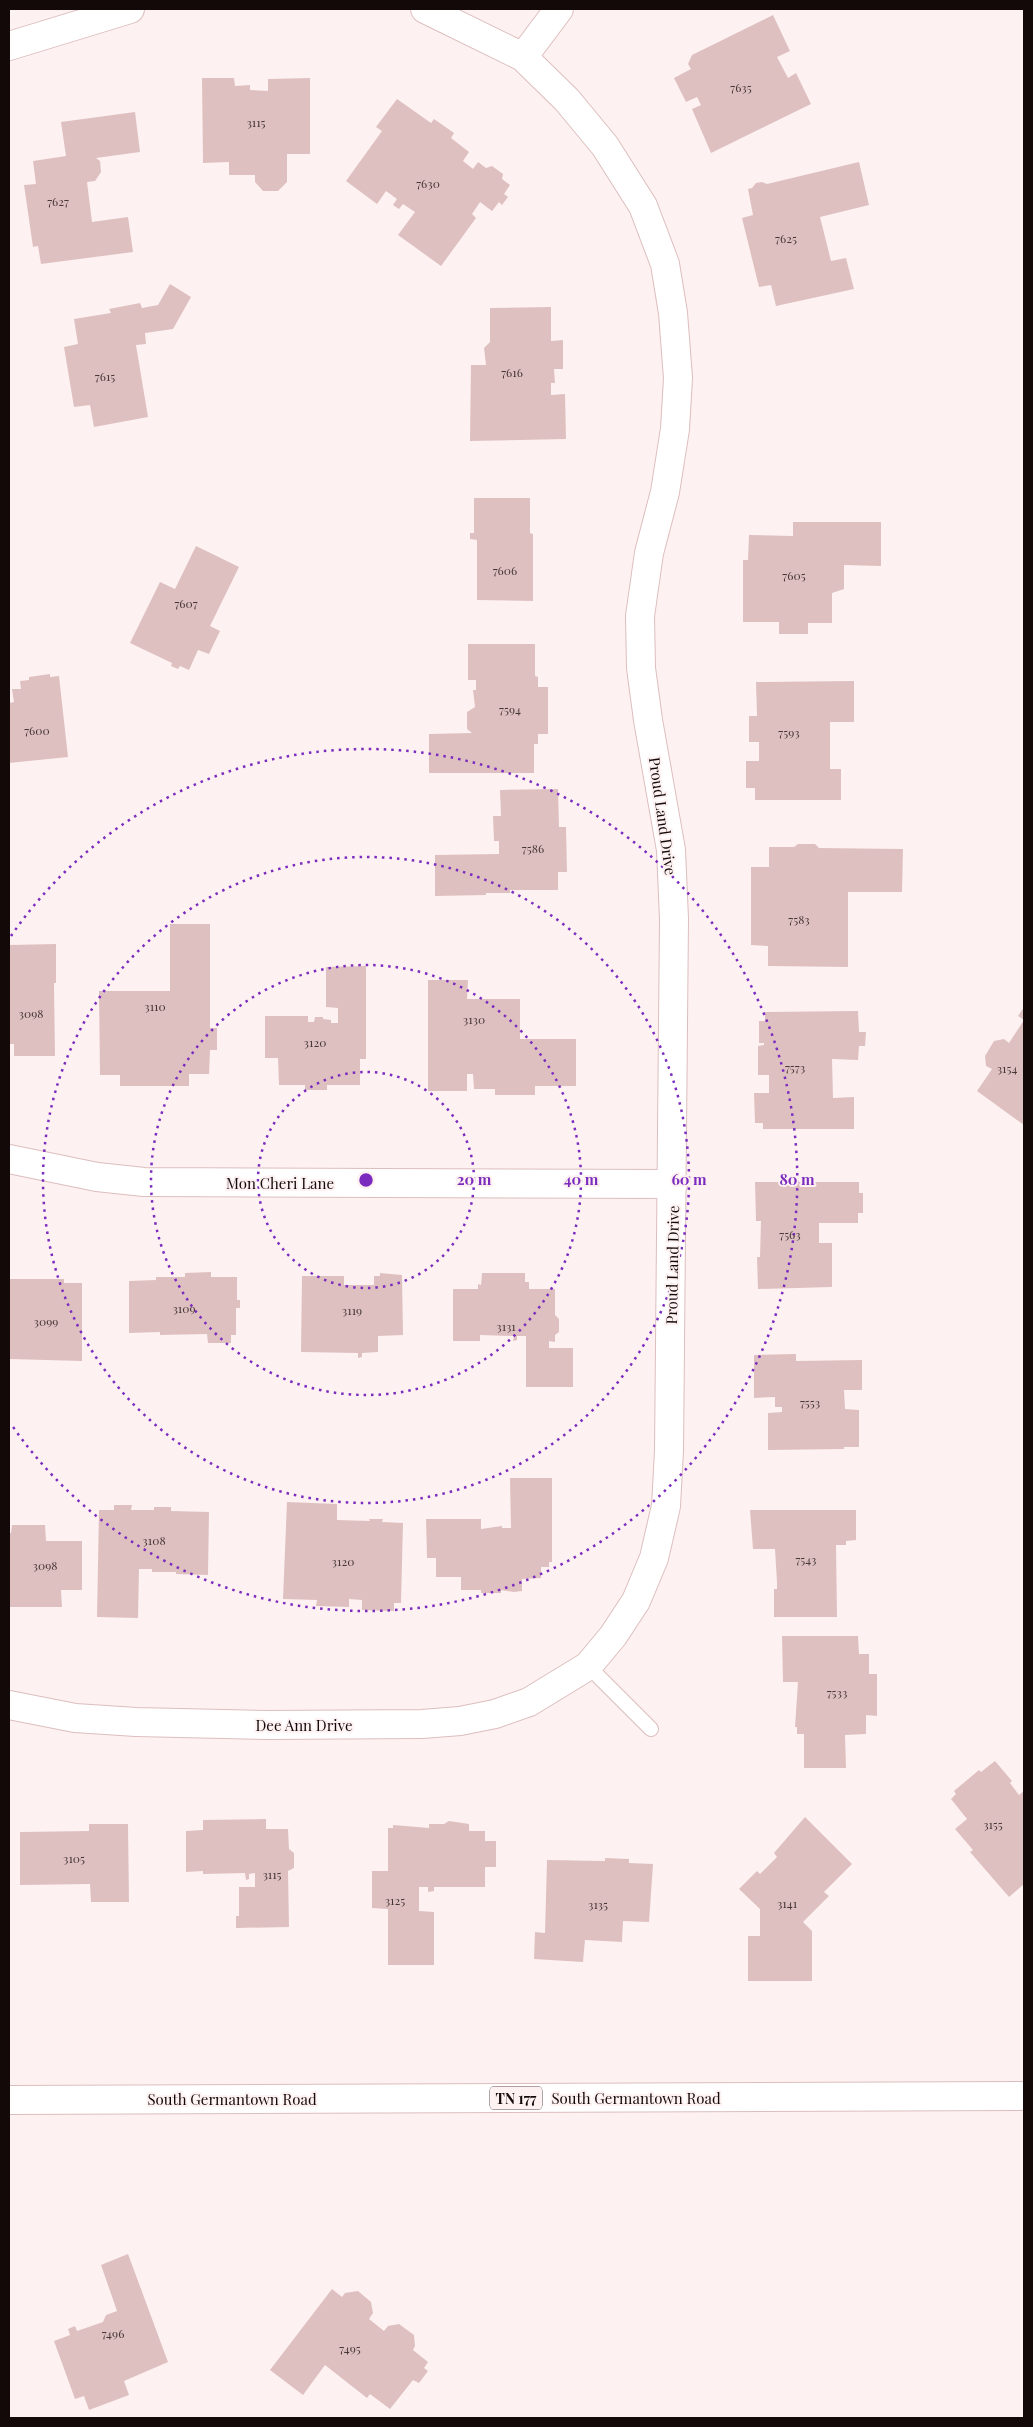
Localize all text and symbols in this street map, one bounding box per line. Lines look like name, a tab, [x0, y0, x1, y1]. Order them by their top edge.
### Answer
house number: 7635	[730, 79, 752, 95]
house number: 3115	[246, 114, 266, 130]
house number: 7630	[416, 175, 440, 191]
house number: 7627	[47, 193, 69, 209]
house number: 7625	[775, 230, 797, 246]
house number: 7616	[501, 364, 523, 380]
house number: 7615	[95, 368, 115, 384]
house number: 7606	[493, 562, 517, 578]
house number: 7605	[782, 567, 806, 583]
house number: 7607	[174, 595, 198, 611]
house number: 7594	[499, 701, 521, 717]
house number: 7600	[24, 722, 50, 738]
house number: 7593	[778, 724, 800, 740]
street label: Proud Land Drive	[645, 756, 681, 876]
house number: 7586	[522, 840, 544, 856]
house number: 7583	[788, 911, 810, 927]
house number: 3110	[144, 998, 166, 1014]
house number: 3098	[19, 1005, 43, 1021]
house number: 3130	[463, 1011, 485, 1027]
house number: 3120	[304, 1034, 326, 1050]
house number: 7573	[785, 1059, 805, 1075]
house number: 3154	[997, 1060, 1017, 1076]
text: 20 m	[457, 1169, 492, 1189]
text: 40 m	[564, 1169, 599, 1189]
text: 60 m	[671, 1169, 707, 1189]
text: 80 m	[779, 1169, 815, 1189]
centre of rings	[357, 1171, 375, 1189]
street label: Mon Cheri Lane	[226, 1173, 334, 1193]
street label: Proud Land Drive	[661, 1205, 683, 1325]
house number: 7563	[779, 1226, 801, 1242]
house number: 3109	[172, 1300, 196, 1316]
house number: 3119	[342, 1302, 362, 1318]
house number: 3099	[34, 1313, 58, 1329]
house number: 3131	[496, 1318, 516, 1334]
house number: 7553	[800, 1394, 820, 1410]
house number: 3108	[142, 1532, 166, 1548]
house number: 7543	[796, 1551, 816, 1567]
house number: 3120	[332, 1553, 354, 1569]
house number: 3098	[33, 1557, 57, 1573]
house number: 7533	[827, 1684, 847, 1700]
street label: Dee Ann Drive	[255, 1715, 353, 1735]
house number: 3155	[983, 1816, 1003, 1832]
house number: 3105	[63, 1850, 85, 1866]
house number: 3115	[262, 1866, 282, 1882]
house number: 3125	[385, 1892, 405, 1908]
house number: 3141	[777, 1895, 798, 1911]
house number: 3135	[588, 1896, 608, 1912]
road number: TN 177	[490, 2086, 542, 2110]
street label: South Germantown Road	[551, 2088, 721, 2108]
street label: South Germantown Road	[147, 2089, 317, 2109]
house number: 7496	[102, 2325, 124, 2341]
house number: 7495	[339, 2340, 361, 2356]

